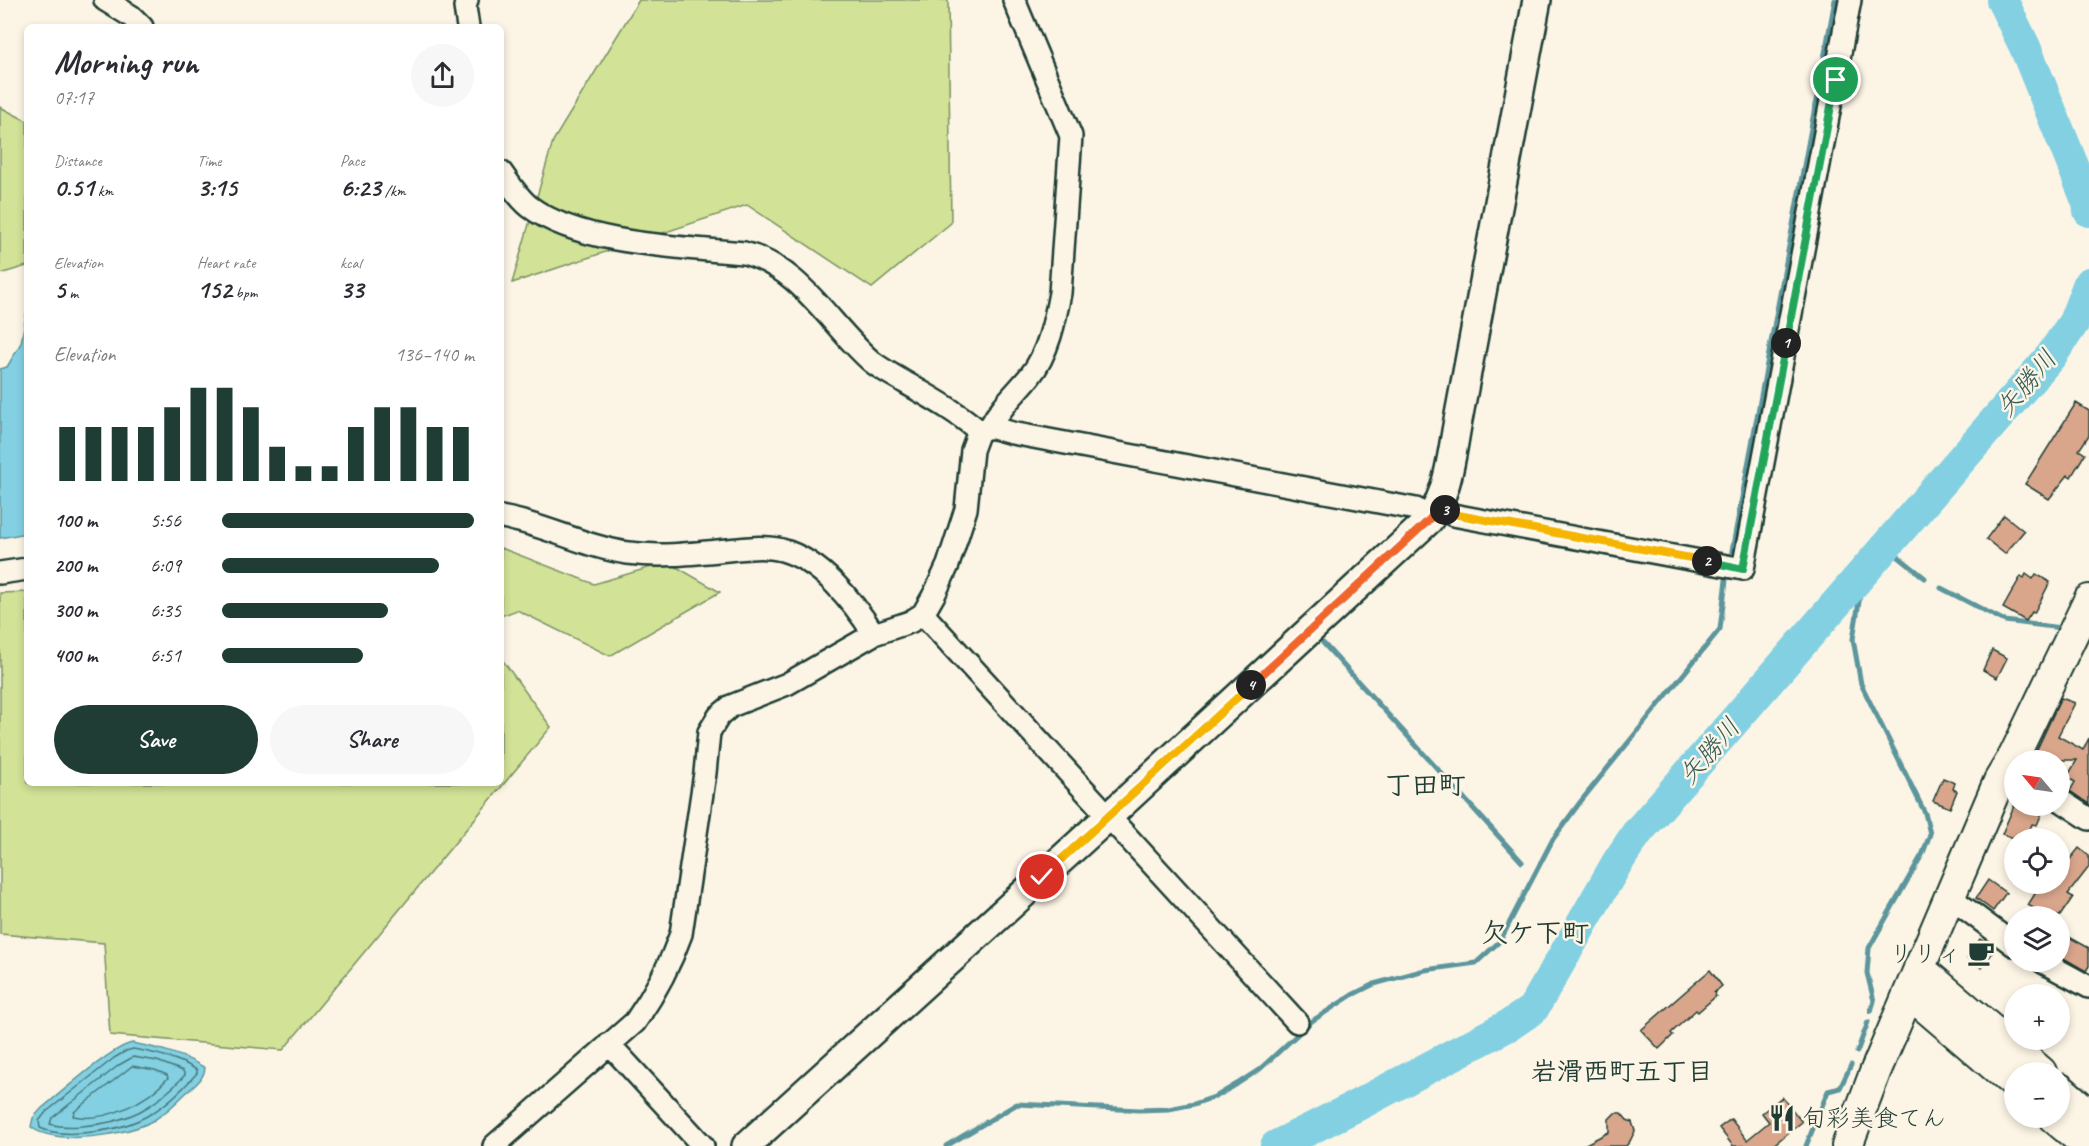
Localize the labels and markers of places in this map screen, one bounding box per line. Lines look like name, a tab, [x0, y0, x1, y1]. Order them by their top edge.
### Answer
pin	[1810, 54, 1861, 105]
pin: 1	[1771, 328, 1801, 358]
pin: 3	[1430, 495, 1460, 525]
pin: 2	[1692, 546, 1722, 576]
pin: 4	[1236, 670, 1266, 700]
pin	[1016, 851, 1067, 902]
place label: リリィ	[1889, 938, 1961, 968]
cafe icon: リリィ	[1966, 938, 1996, 968]
restaurant icon: 旬彩美食てん	[1767, 1103, 1797, 1133]
place label: 旬彩美食てん	[1802, 1103, 1946, 1133]

